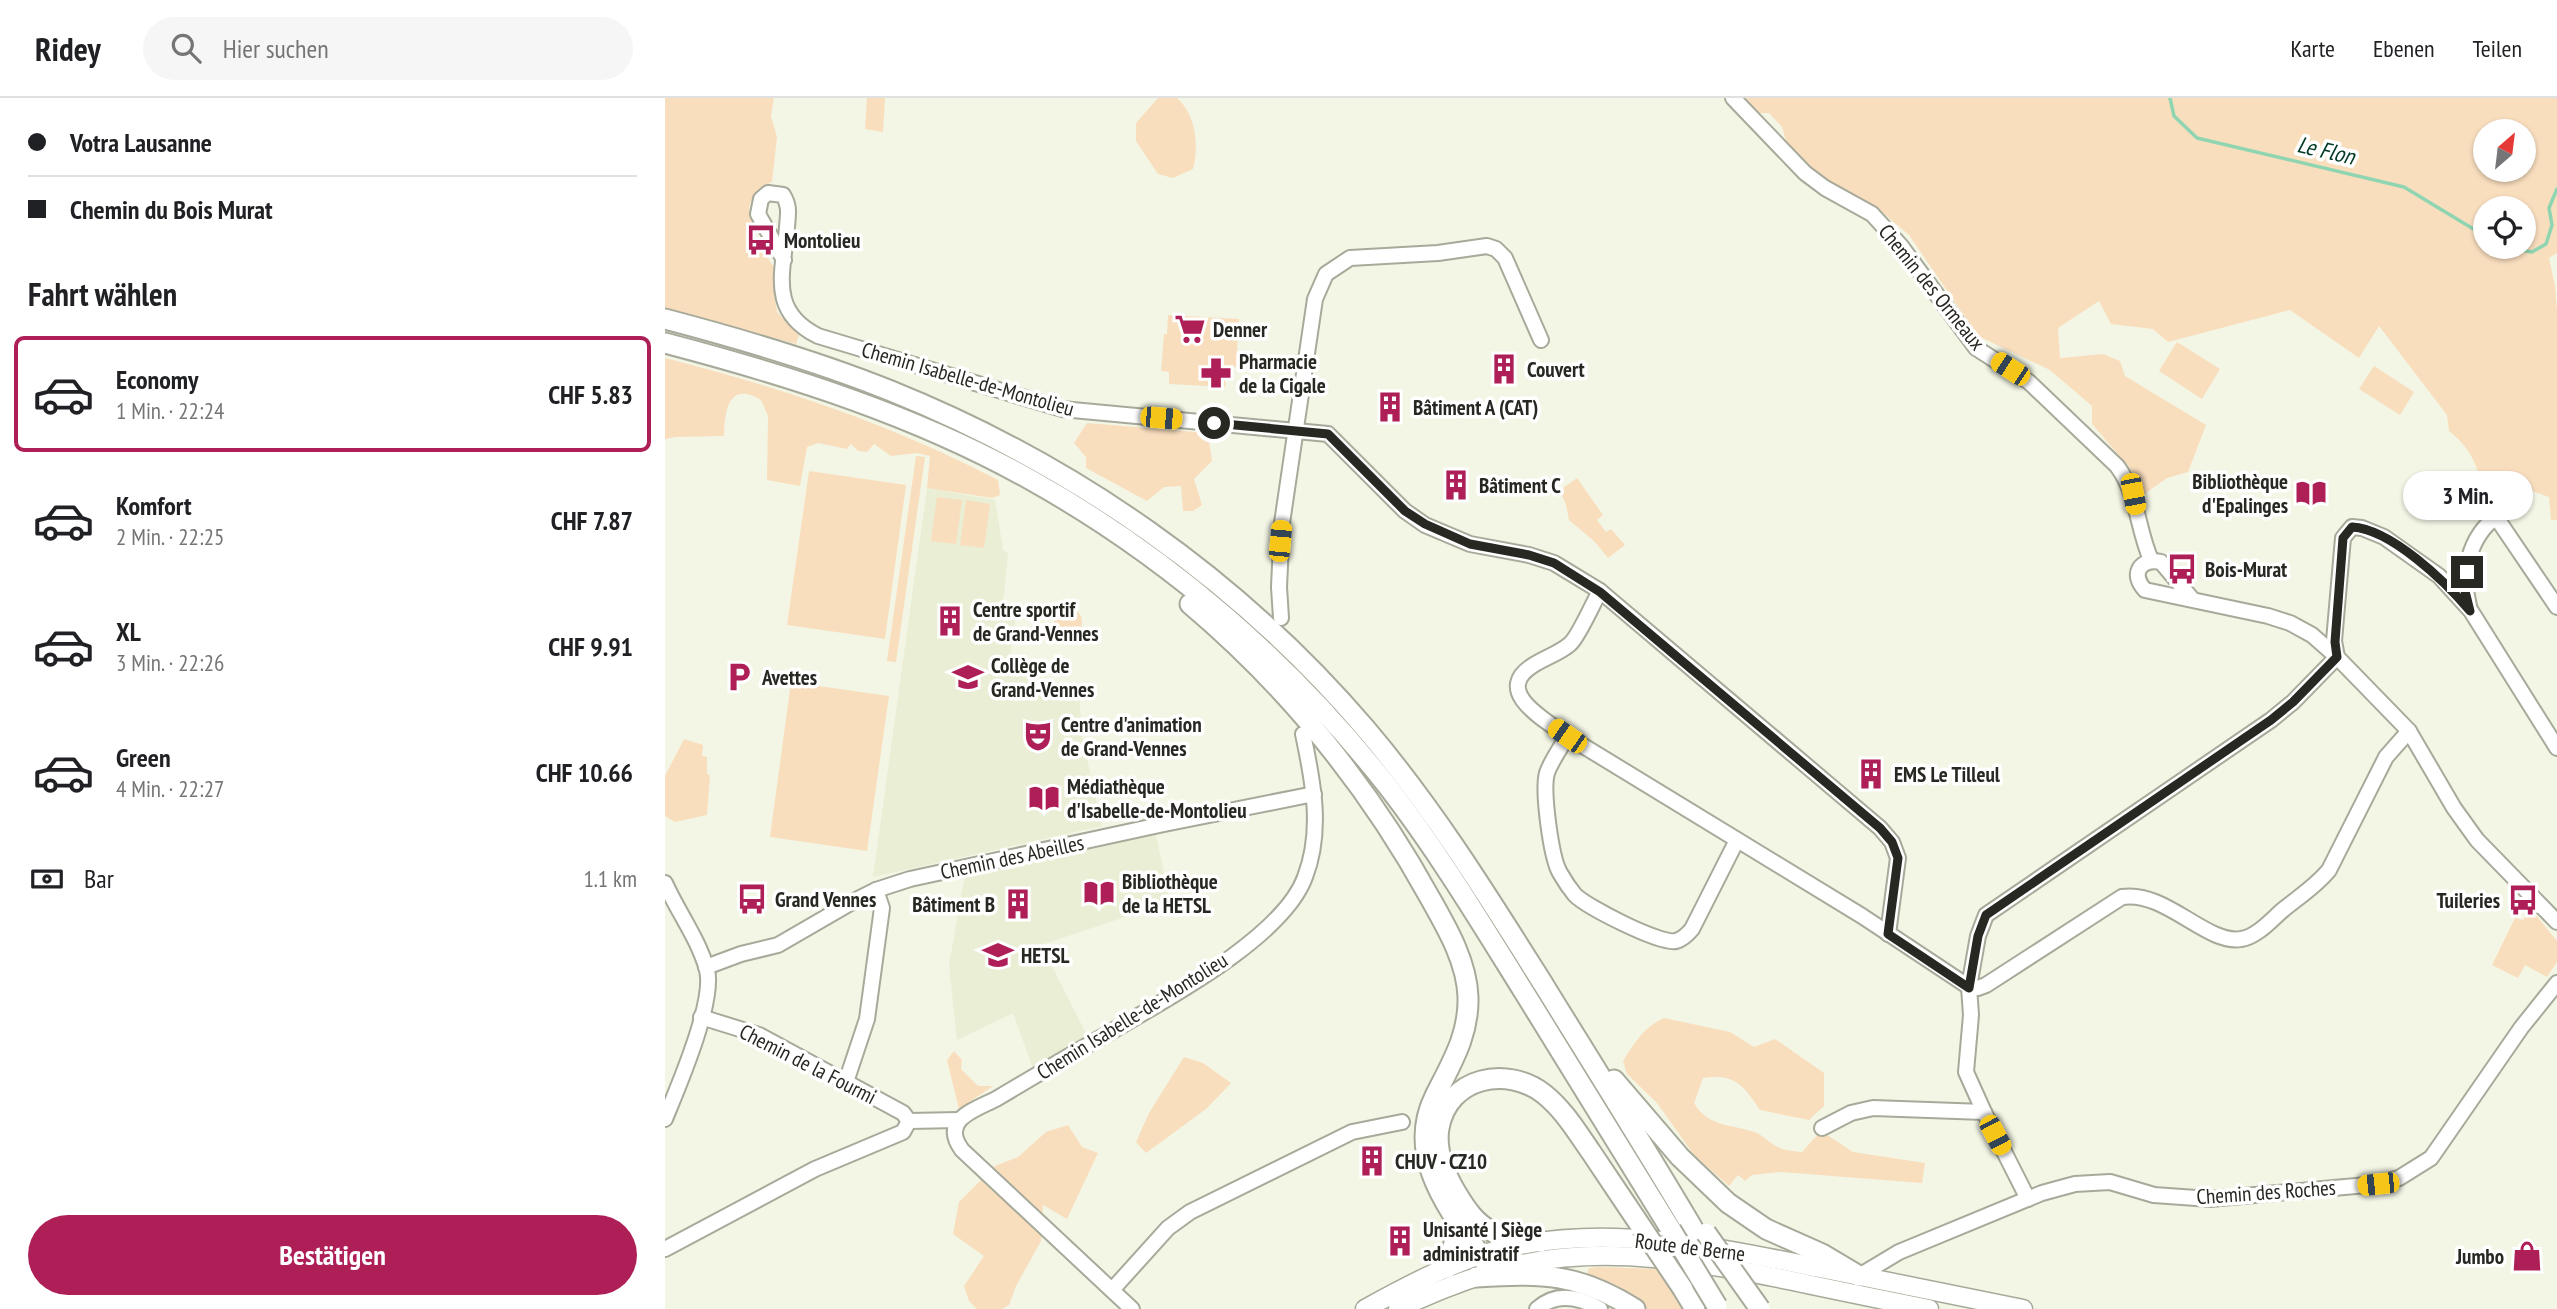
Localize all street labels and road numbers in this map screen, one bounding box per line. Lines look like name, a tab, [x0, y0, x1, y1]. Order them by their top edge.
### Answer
street label: Chemin des Ormeaux	[1873, 218, 1991, 356]
street label: Chemin Isabelle-de-Montolieu	[859, 336, 1077, 422]
street label: Chemin des Abeilles	[938, 829, 1086, 885]
street label: Chemin Isabelle-de-Montolieu	[1032, 946, 1232, 1086]
street label: Chemin de la Fourmi	[735, 1018, 881, 1110]
street label: Chemin des Roches	[2195, 1174, 2337, 1210]
street label: Route de Berne	[1633, 1227, 1747, 1267]

